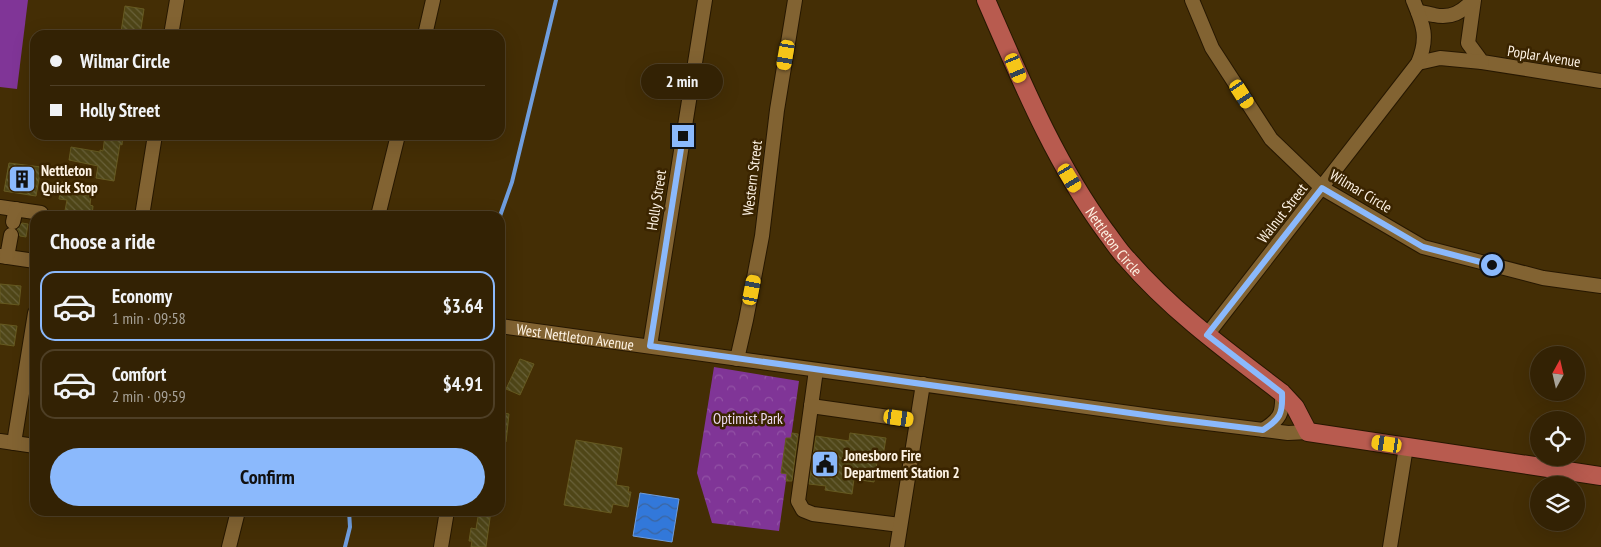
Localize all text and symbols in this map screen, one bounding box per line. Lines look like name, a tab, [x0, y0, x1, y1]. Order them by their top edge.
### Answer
car	[776, 39, 795, 71]
street label: Poplar Avenue	[1506, 41, 1582, 71]
text: Wilmar Circle	[80, 49, 170, 73]
car	[1003, 51, 1028, 85]
callout: 2 min	[642, 64, 724, 98]
text: 2 min	[666, 71, 698, 91]
car	[1227, 77, 1256, 111]
text: Holly Street	[80, 98, 160, 122]
route end	[672, 125, 694, 147]
street label: Western Street	[738, 139, 766, 217]
place label: Nettleton Quick Stop	[41, 161, 98, 197]
car	[1055, 161, 1084, 195]
building icon: Nettleton Quick Stop	[7, 164, 37, 194]
street label: Wilmar Circle	[1326, 165, 1396, 217]
street label: Holly Street	[642, 168, 670, 232]
street label: Walnut Street	[1253, 179, 1311, 247]
street label: Nettleton Circle	[1082, 203, 1147, 280]
text: Choose a ride	[50, 227, 155, 255]
route start	[1481, 254, 1503, 276]
car	[741, 274, 762, 306]
icon: car	[52, 284, 97, 329]
text: Economy	[112, 284, 172, 308]
text: $3.64	[443, 294, 483, 318]
text: 1 min · 09:58	[112, 308, 186, 328]
street label: West Nettleton Avenue	[515, 319, 635, 354]
north arrow	[1530, 346, 1585, 401]
map controls	[1530, 346, 1585, 531]
icon: car	[52, 362, 97, 407]
text: Comfort	[112, 362, 166, 386]
text: $4.91	[443, 372, 483, 396]
text: 2 min · 09:59	[112, 386, 186, 406]
car	[883, 408, 914, 428]
park label: Optimist Park	[713, 409, 783, 428]
button: locate	[1530, 411, 1585, 466]
car	[1371, 434, 1402, 454]
place label: Jonesboro Fire Department Station 2	[843, 446, 960, 482]
button: Confirm	[50, 448, 485, 506]
public building icon: Jonesboro Fire Department Station 2	[810, 449, 840, 479]
button: layers	[1530, 476, 1585, 531]

